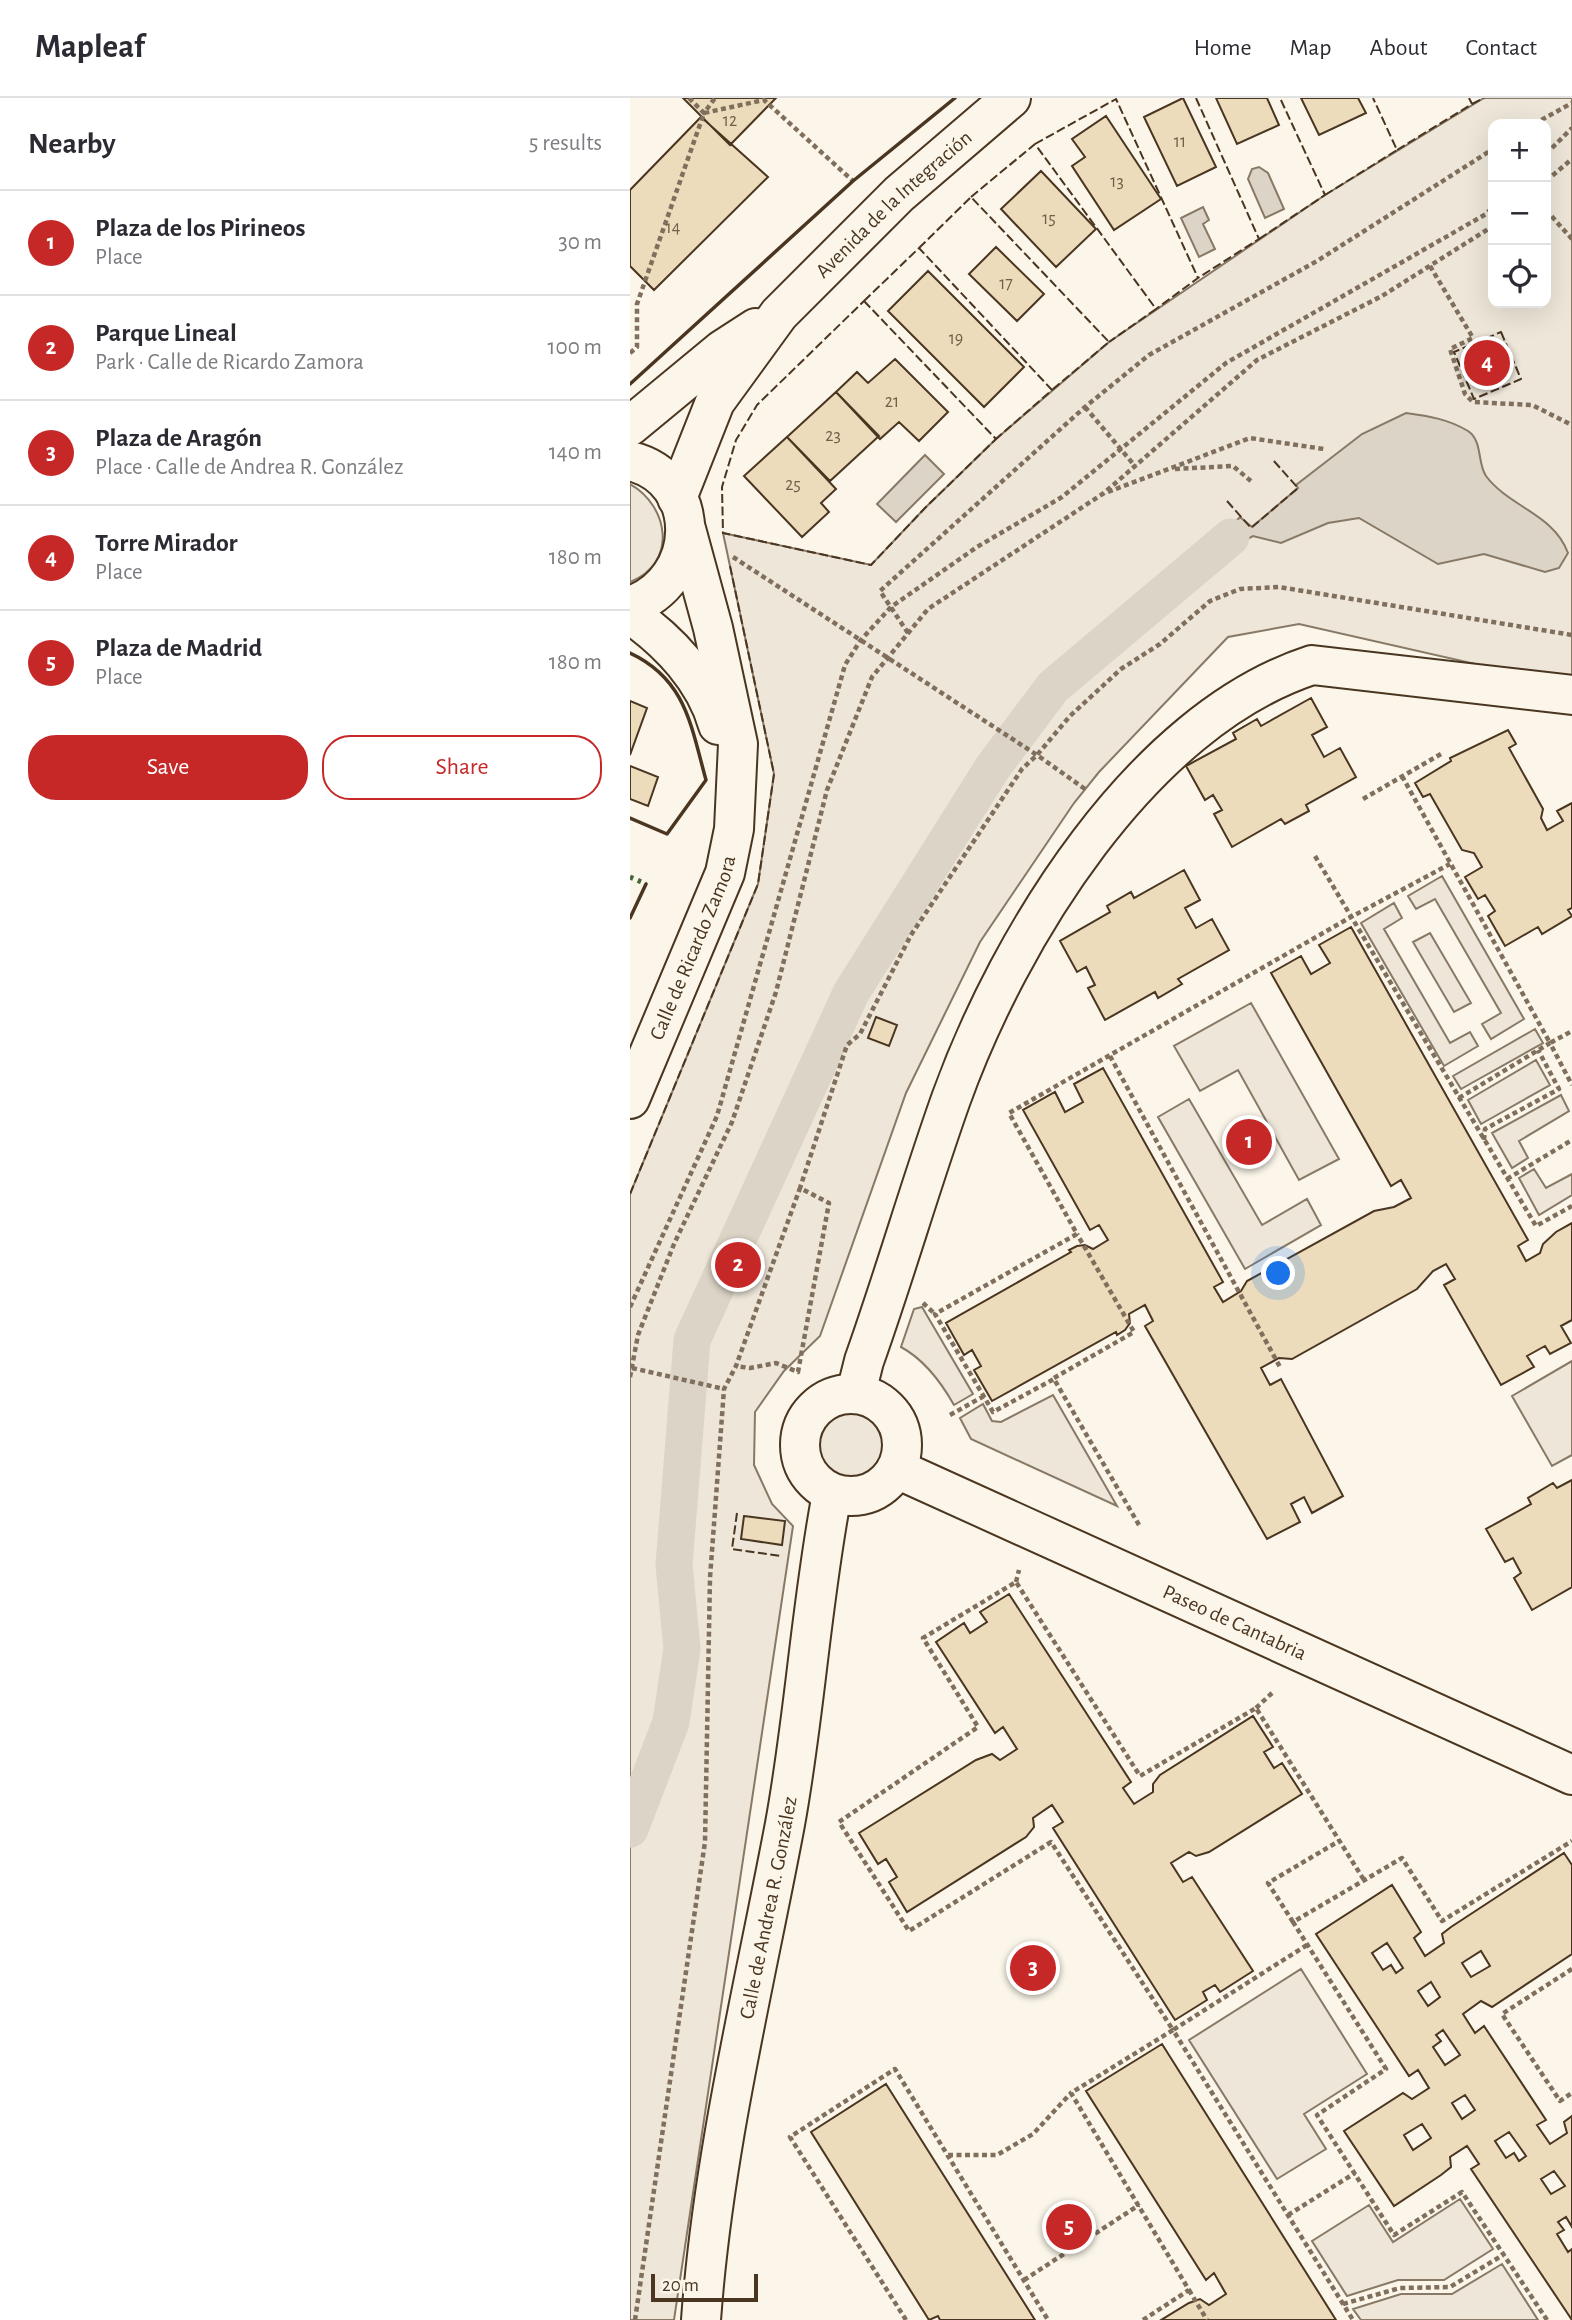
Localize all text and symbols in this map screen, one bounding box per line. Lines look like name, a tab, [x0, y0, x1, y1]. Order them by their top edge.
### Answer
text: Mapleaf	[35, 31, 145, 64]
text: Home	[1194, 36, 1252, 60]
text: Map	[1290, 36, 1332, 60]
text: About	[1370, 36, 1427, 60]
text: Contact	[1465, 36, 1537, 60]
house number: 12	[723, 112, 737, 130]
map controls	[1488, 119, 1551, 308]
button: +	[1488, 119, 1551, 182]
street label: Avenida de la Integración	[811, 126, 976, 282]
text: Nearby	[28, 129, 116, 159]
text: 5 results	[529, 132, 602, 155]
house number: 11	[1174, 133, 1186, 151]
house number: 13	[1110, 173, 1124, 191]
button: −	[1488, 182, 1551, 245]
house number: 15	[1042, 210, 1056, 228]
text: Plaza de los Pirineos	[95, 215, 306, 241]
house number: 14	[666, 219, 681, 237]
text: 1	[47, 231, 55, 254]
text: 30 m	[558, 231, 602, 254]
button: locate	[1488, 245, 1551, 308]
text: Place	[95, 246, 143, 269]
house number: 17	[999, 275, 1013, 293]
text: Parque Lineal	[95, 320, 237, 346]
house number: 19	[949, 330, 963, 348]
text: 2	[46, 336, 56, 359]
text: 100 m	[548, 336, 602, 359]
pin: 4	[1464, 337, 1510, 389]
text: Park · Calle de Ricardo Zamora	[95, 351, 364, 374]
house number: 21	[885, 393, 899, 411]
text: Plaza de Aragón	[95, 425, 262, 451]
house number: 23	[825, 427, 841, 445]
text: 3	[46, 441, 56, 464]
text: 140 m	[549, 441, 602, 464]
text: Place · Calle de Andrea R. González	[95, 456, 403, 479]
house number: 25	[785, 476, 801, 494]
text: Torre Mirador	[95, 530, 238, 556]
text: 4	[45, 546, 57, 569]
text: 180 m	[549, 546, 602, 569]
text: Place	[95, 561, 143, 584]
text: Plaza de Madrid	[95, 635, 262, 661]
text: 5	[46, 651, 56, 674]
text: 180 m	[549, 651, 602, 674]
text: Place	[95, 666, 143, 689]
button: Save	[28, 735, 308, 800]
button: Share	[322, 735, 602, 800]
street label: Calle de Ricardo Zamora	[646, 853, 739, 1043]
pin: 1	[1226, 1116, 1272, 1168]
pin: 2	[715, 1239, 761, 1291]
your location	[1261, 1256, 1295, 1290]
street label: Paseo de Cantabria	[1160, 1581, 1310, 1664]
street label: Calle de Andrea R. González	[736, 1795, 800, 2021]
pin: 3	[1010, 1942, 1056, 1994]
pin: 5	[1046, 2201, 1092, 2253]
scale bar	[651, 2271, 758, 2303]
text: 20 m	[662, 2276, 699, 2295]

